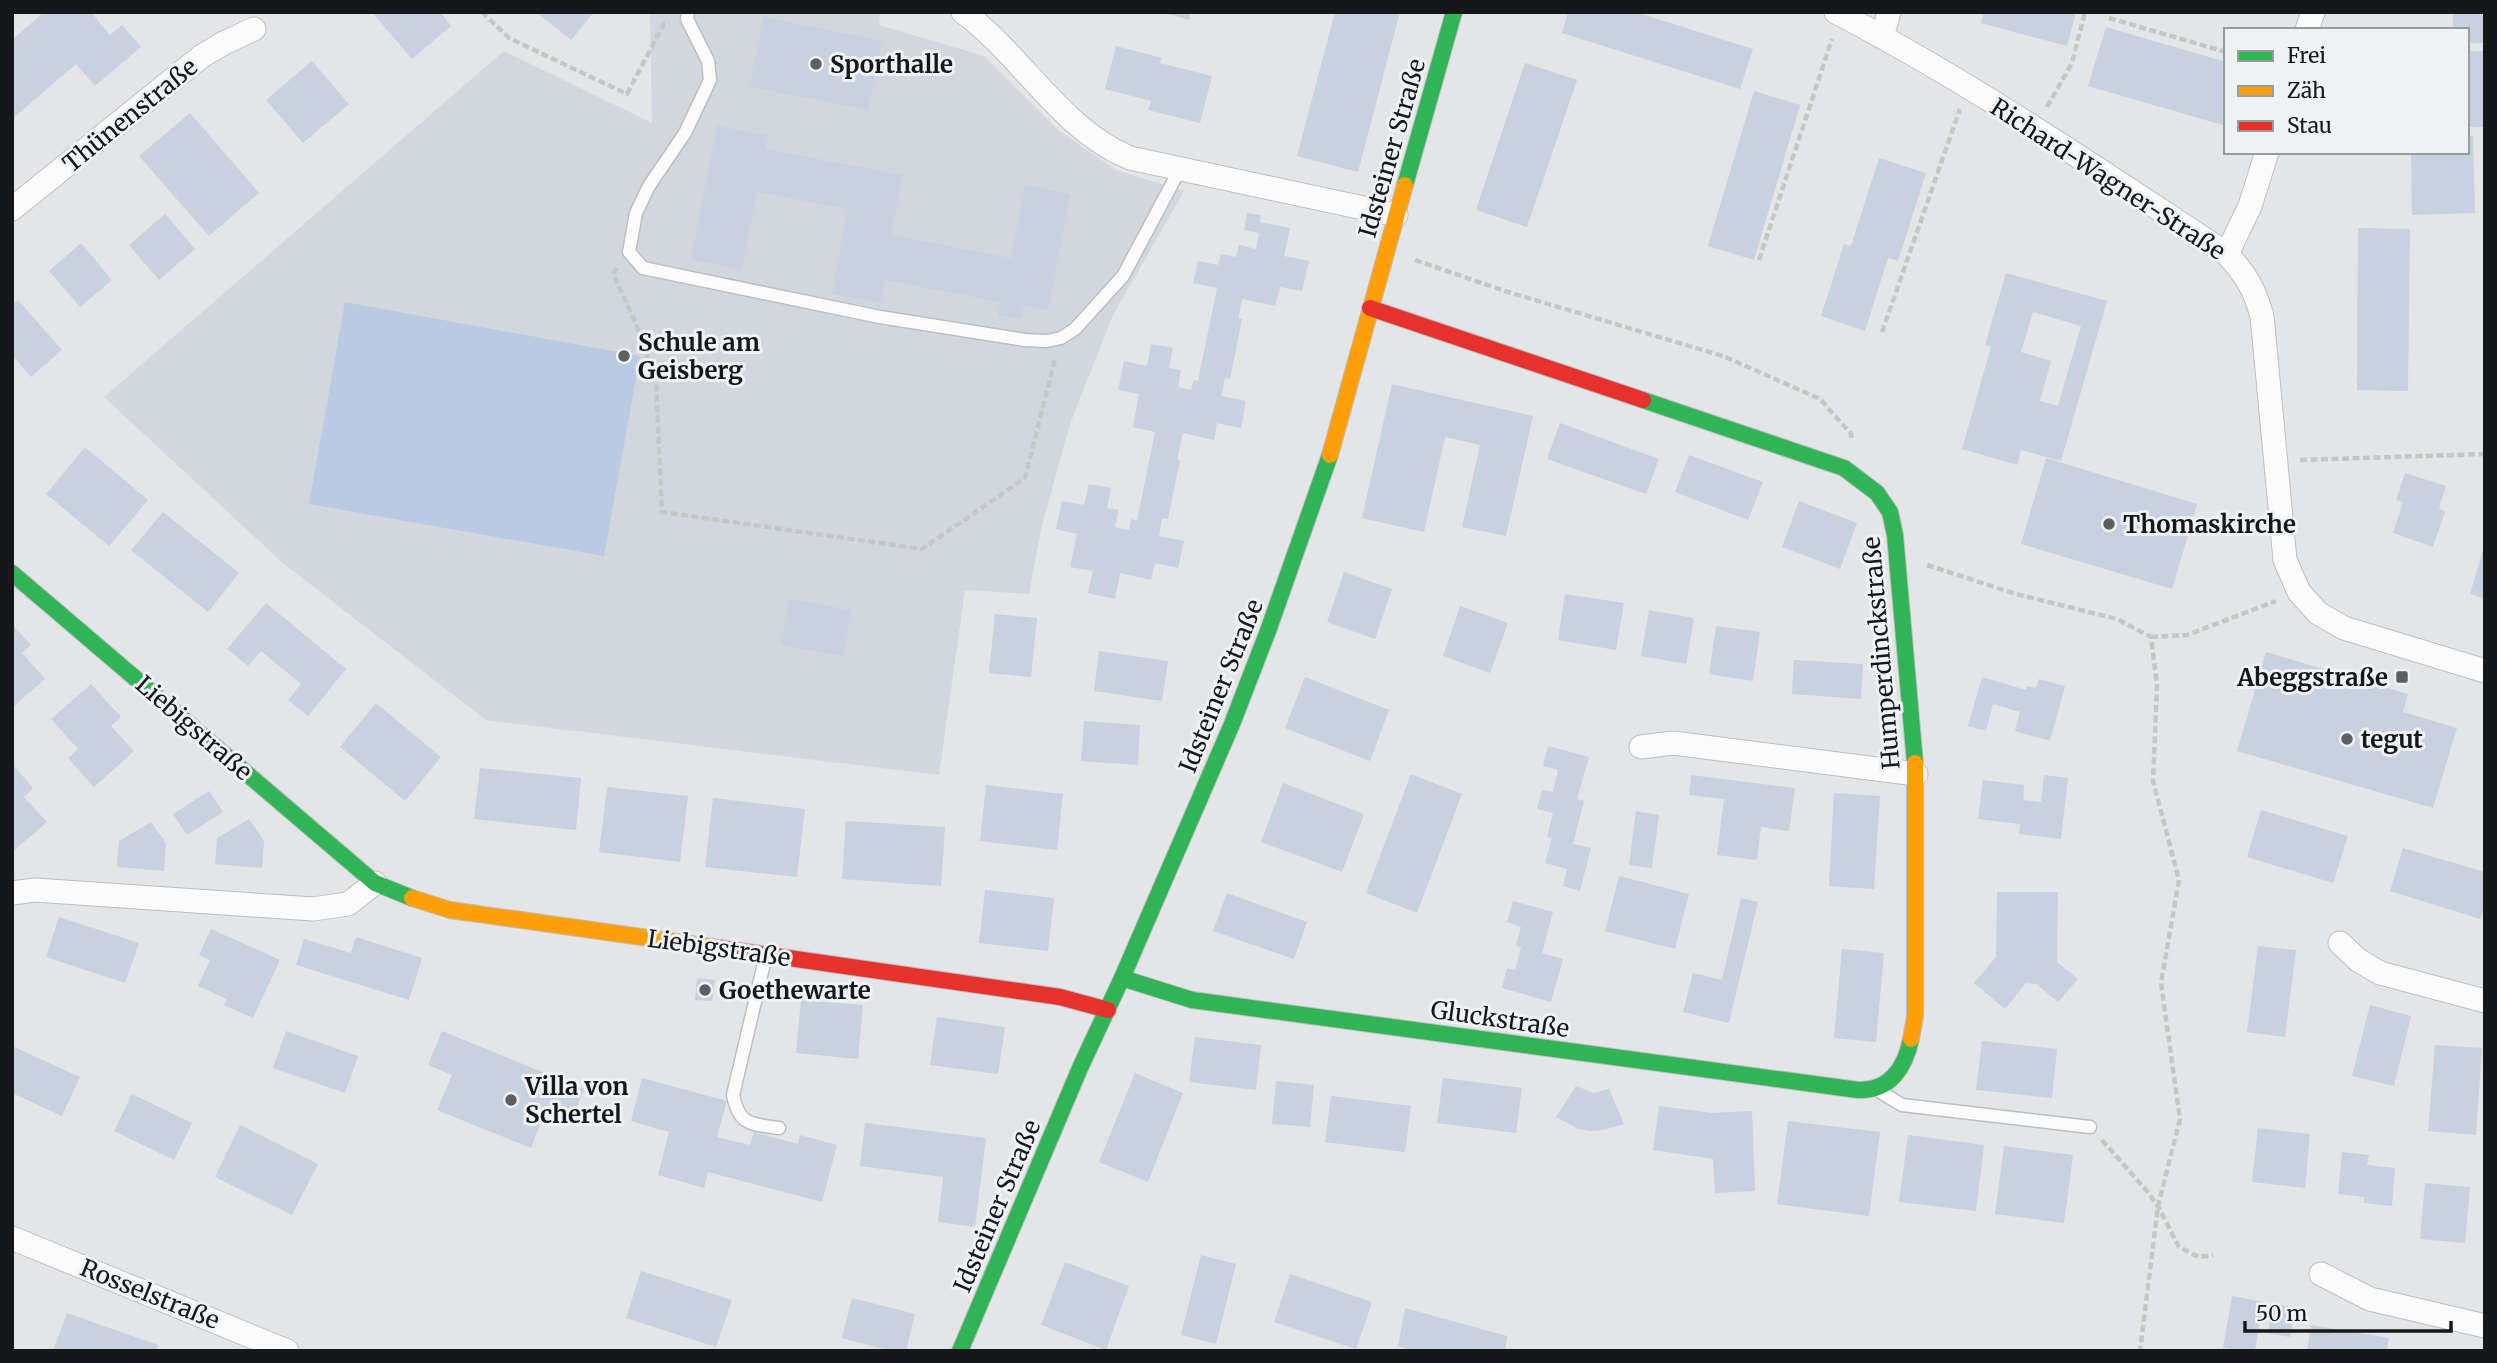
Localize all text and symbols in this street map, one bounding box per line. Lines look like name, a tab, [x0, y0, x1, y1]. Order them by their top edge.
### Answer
legend	[2224, 28, 2469, 154]
text: Frei	[2287, 42, 2326, 69]
place label: Sporthalle	[830, 49, 953, 80]
street label: Thünenstraße	[56, 51, 204, 179]
street label: Idsteiner Straße	[1352, 55, 1432, 241]
marker: Sporthalle	[808, 56, 824, 72]
text: Zäh	[2287, 77, 2326, 104]
street label: Richard-Wagner-Straße	[1985, 91, 2231, 267]
text: Stau	[2287, 112, 2332, 139]
place label: Schule am Geisberg	[638, 327, 760, 386]
marker: Schule am Geisberg	[616, 348, 632, 364]
place label: Thomaskirche	[2123, 509, 2296, 540]
marker: Thomaskirche	[2101, 516, 2117, 532]
street label: Humperdinckstraße	[1855, 535, 1907, 771]
street label: Idsteiner Straße	[1172, 595, 1270, 777]
place label: Abeggstraße	[2236, 662, 2388, 693]
street label: Liebigstraße	[129, 669, 259, 787]
marker: Abeggstraße	[2394, 669, 2410, 685]
place label: tegut	[2361, 724, 2423, 755]
marker: tegut	[2339, 731, 2355, 747]
street label: Liebigstraße	[645, 923, 793, 973]
place label: Goethewarte	[719, 975, 871, 1006]
marker: Goethewarte	[697, 982, 713, 998]
street label: Gluckstraße	[1429, 994, 1571, 1044]
place label: Villa von Schertel	[524, 1071, 629, 1130]
marker: Villa von Schertel	[503, 1092, 519, 1108]
street label: Idsteiner Straße	[947, 1115, 1047, 1297]
street label: Rosselstraße	[76, 1252, 224, 1336]
scale bar	[2245, 1290, 2452, 1334]
text: 50 m	[2256, 1300, 2307, 1327]

